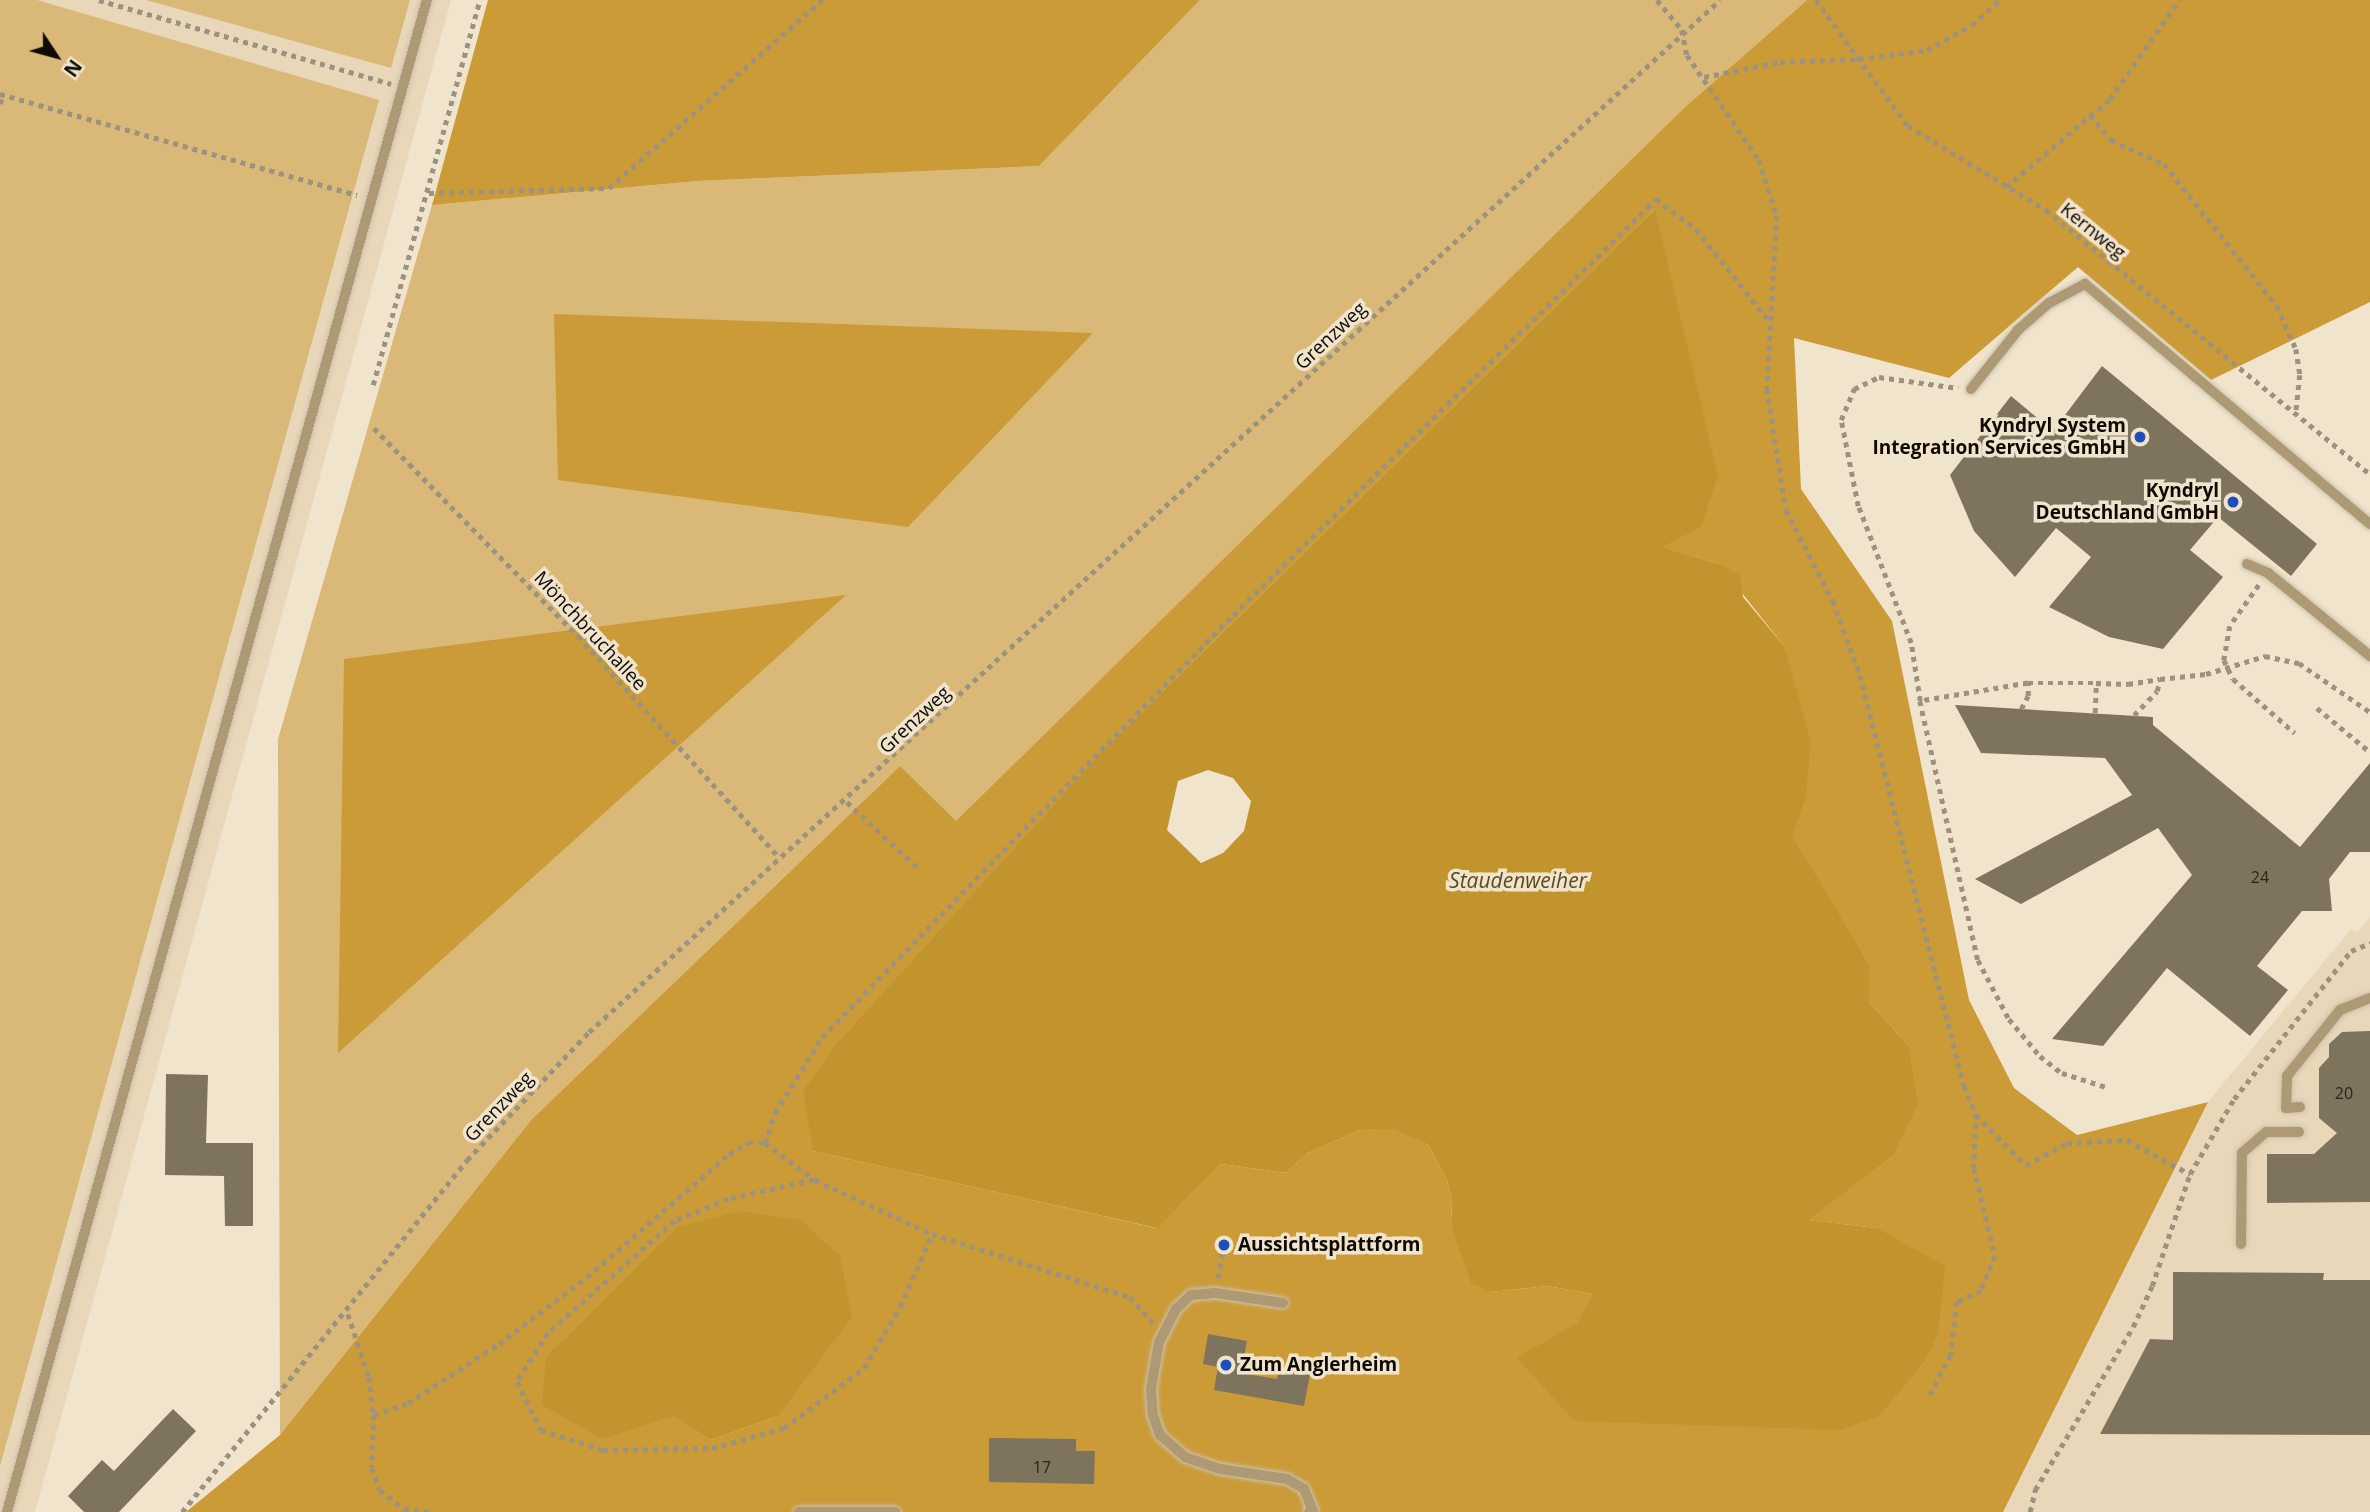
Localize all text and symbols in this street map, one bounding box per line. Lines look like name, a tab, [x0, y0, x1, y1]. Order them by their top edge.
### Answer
north arrow	[21, 21, 91, 91]
text: N	[58, 54, 88, 82]
street label: Kernweg	[2056, 198, 2130, 264]
street label: Grenzweg	[1291, 297, 1371, 375]
place label: Kyndryl System Integration Services GmbH	[1872, 415, 2126, 459]
marker: Kyndryl System Integration Services GmbH	[2132, 429, 2148, 445]
place label: Kyndryl Deutschland GmbH	[2036, 480, 2219, 524]
marker: Kyndryl Deutschland GmbH	[2225, 494, 2241, 510]
street label: Mönchbruchallee	[529, 567, 651, 695]
street label: Grenzweg	[875, 681, 955, 759]
water label: Staudenweiher	[1449, 867, 1587, 893]
house number: 24	[2251, 867, 2269, 887]
street label: Grenzweg	[460, 1067, 538, 1147]
house number: 20	[2335, 1083, 2353, 1103]
place label: Aussichtsplattform	[1238, 1234, 1420, 1256]
marker: Aussichtsplattform	[1216, 1237, 1232, 1253]
place label: Zum Anglerheim	[1240, 1354, 1397, 1376]
marker: Zum Anglerheim	[1218, 1357, 1234, 1373]
house number: 17	[1033, 1457, 1051, 1477]

